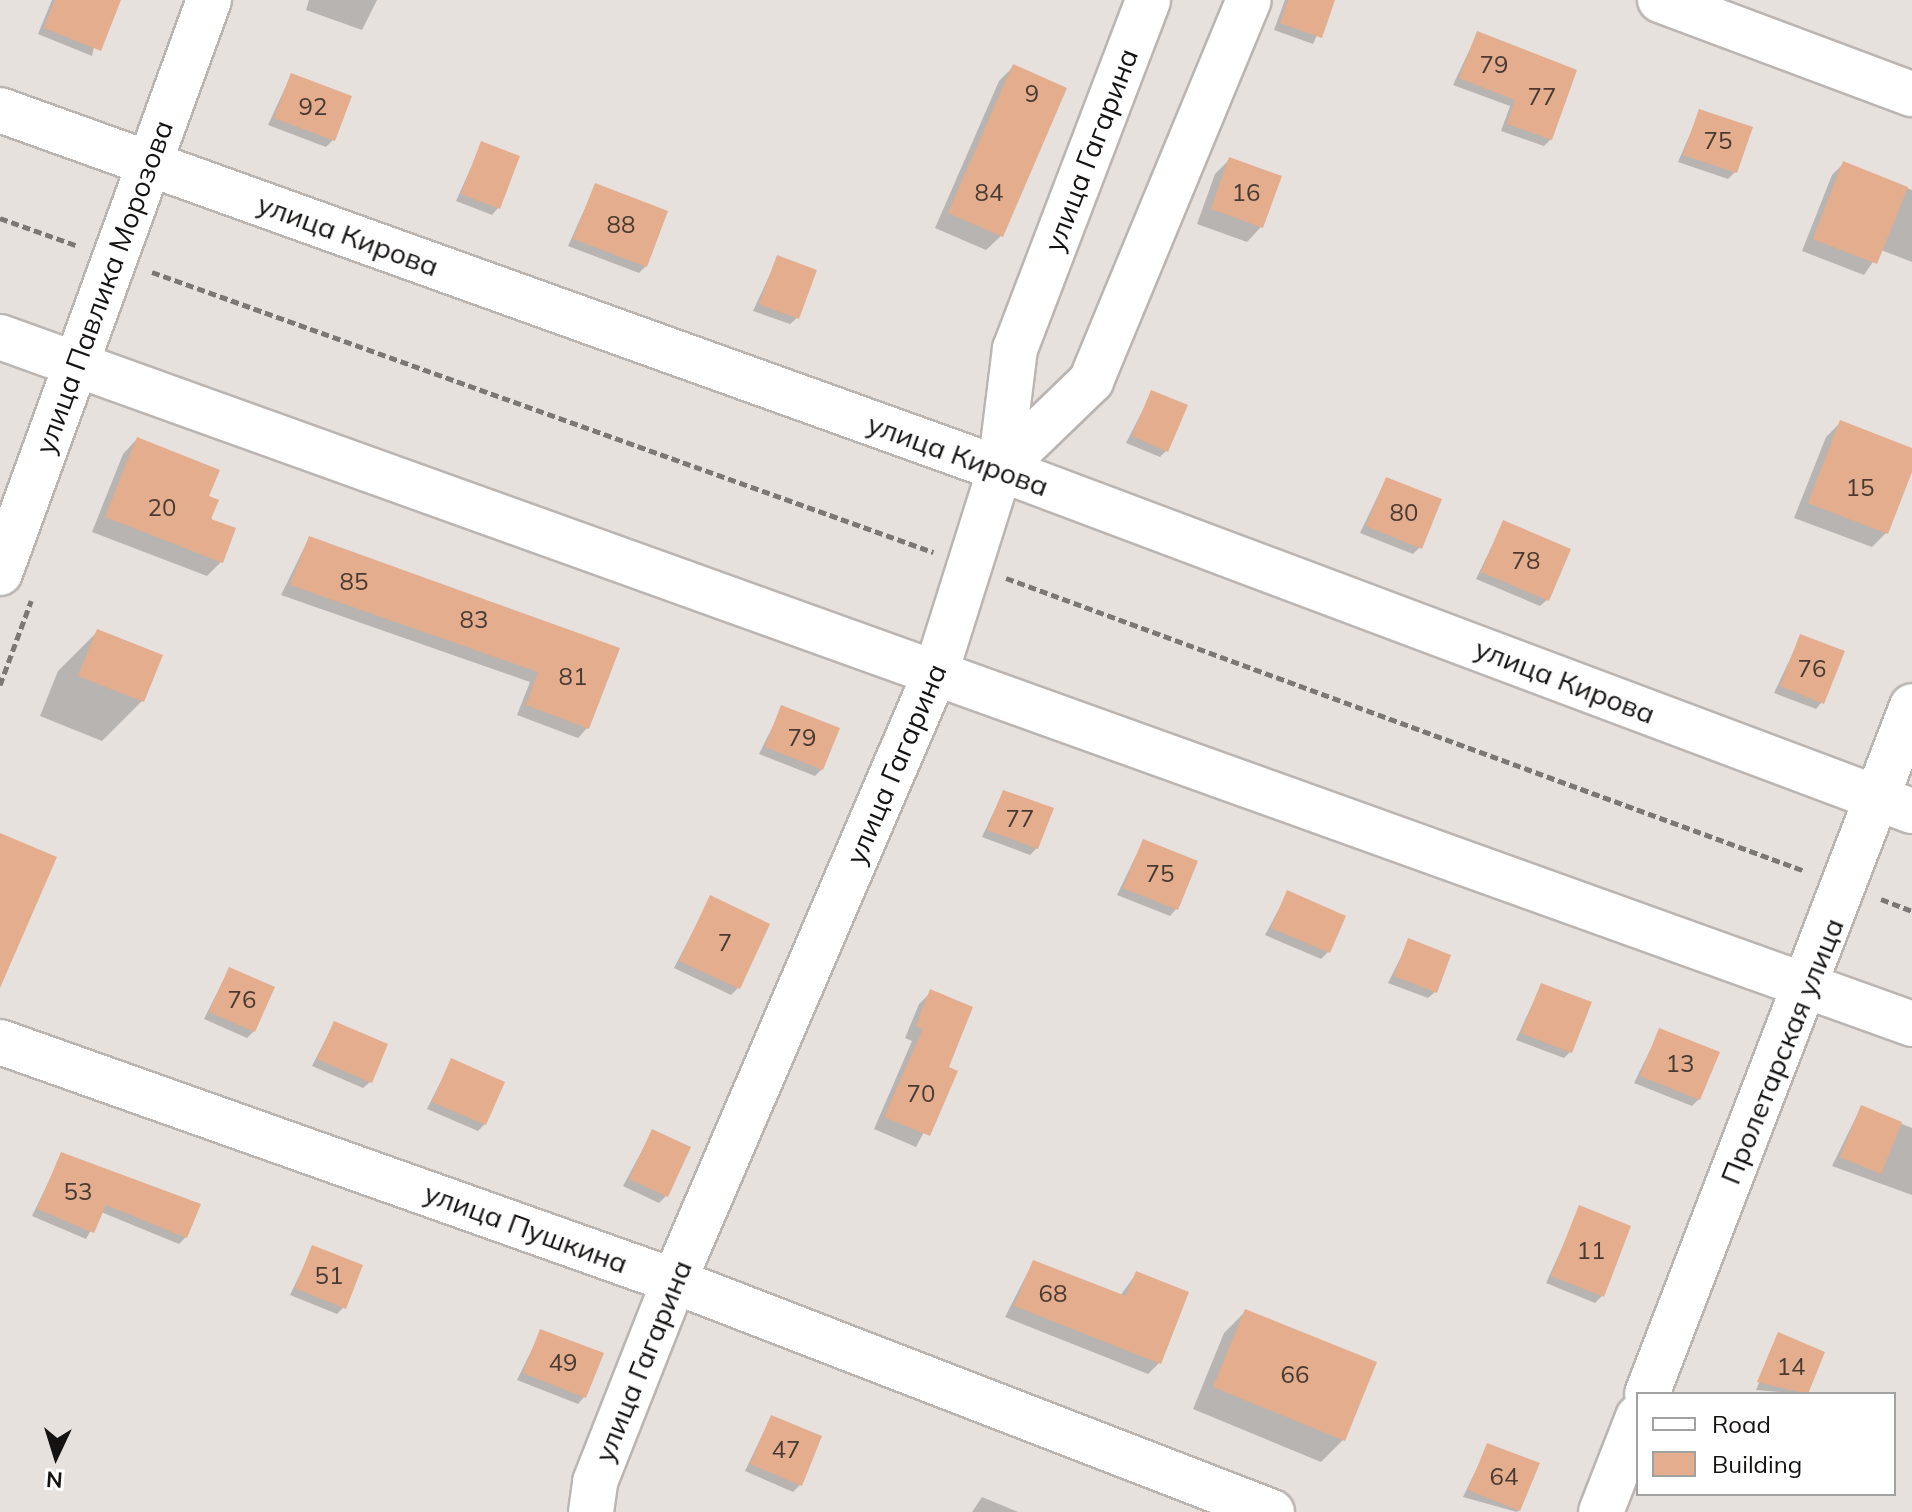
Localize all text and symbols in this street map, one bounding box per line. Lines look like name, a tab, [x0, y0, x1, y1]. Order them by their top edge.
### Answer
street label: улица Гагарина	[1037, 44, 1145, 256]
house number: 79	[1480, 51, 1508, 79]
house number: 9	[1025, 80, 1039, 108]
house number: 77	[1528, 83, 1556, 111]
house number: 92	[299, 93, 327, 121]
street label: улица Павлика Морозова	[28, 116, 180, 458]
house number: 75	[1704, 127, 1732, 155]
house number: 84	[975, 179, 1003, 207]
house number: 16	[1232, 179, 1260, 207]
street label: улица Кирова	[253, 187, 443, 283]
house number: 88	[607, 211, 635, 239]
street label: улица Кирова	[863, 407, 1053, 503]
house number: 15	[1846, 474, 1874, 502]
house number: 20	[148, 494, 176, 522]
house number: 80	[1390, 499, 1418, 527]
house number: 78	[1512, 547, 1540, 575]
house number: 85	[340, 568, 368, 596]
house number: 83	[460, 606, 488, 634]
street label: улица Кирова	[1470, 631, 1660, 731]
house number: 76	[1798, 655, 1826, 683]
street label: улица Гагарина	[839, 659, 953, 869]
house number: 81	[559, 663, 587, 691]
house number: 79	[788, 724, 816, 752]
house number: 77	[1006, 805, 1034, 833]
house number: 75	[1146, 860, 1174, 888]
street label: Пролетарская улица	[1713, 913, 1851, 1189]
house number: 7	[718, 929, 732, 957]
house number: 76	[228, 986, 256, 1014]
house number: 13	[1666, 1050, 1694, 1078]
house number: 70	[907, 1080, 935, 1108]
street label: улица Пушкина	[420, 1176, 632, 1280]
house number: 53	[64, 1178, 92, 1206]
house number: 11	[1577, 1237, 1605, 1265]
street label: улица Гагарина	[587, 1255, 699, 1467]
house number: 51	[315, 1262, 343, 1290]
house number: 68	[1039, 1280, 1067, 1308]
house number: 49	[549, 1349, 577, 1377]
house number: 14	[1777, 1353, 1805, 1381]
house number: 66	[1281, 1361, 1309, 1389]
legend	[1636, 1392, 1896, 1496]
text: Road	[1712, 1409, 1771, 1439]
north arrow	[16, 1416, 96, 1496]
house number: 47	[772, 1436, 800, 1464]
text: Building	[1712, 1449, 1802, 1479]
house number: 64	[1490, 1463, 1518, 1491]
text: N	[45, 1465, 64, 1494]

